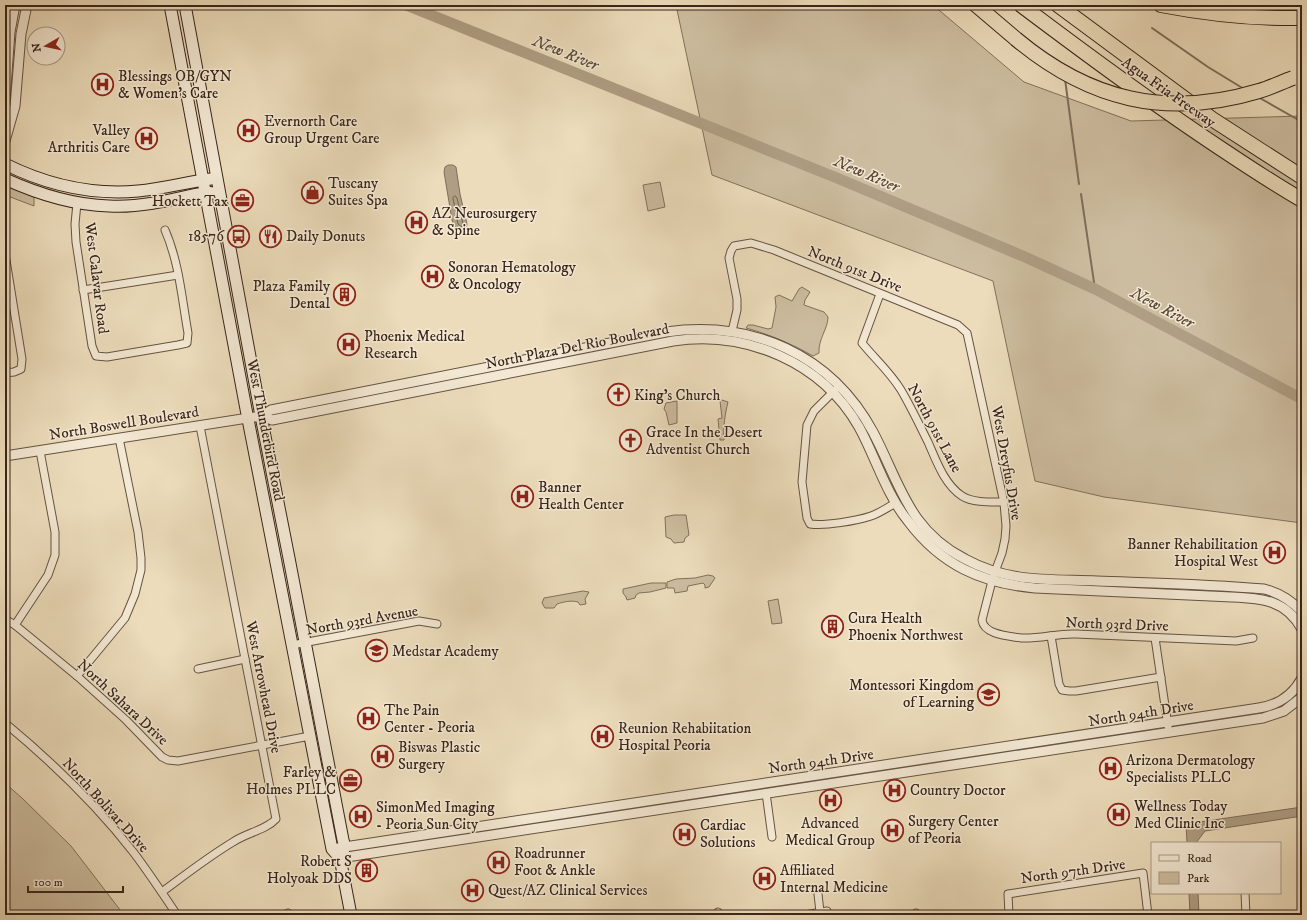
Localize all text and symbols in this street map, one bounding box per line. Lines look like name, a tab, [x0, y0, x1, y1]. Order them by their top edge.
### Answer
north arrow	[26, 26, 66, 66]
water label: New River	[529, 30, 603, 76]
text: N	[29, 42, 45, 53]
street label: Agua Fria Freeway	[1118, 53, 1220, 132]
place label: Blessings OB/GYN & Women's Care	[118, 67, 232, 103]
hospital icon: Blessings OB/GYN & Women's Care	[90, 72, 116, 98]
place label: Evernorth Care Group Urgent Care	[264, 112, 380, 148]
hospital icon: Evernorth Care Group Urgent Care	[236, 117, 262, 143]
place label: Valley Arthritis Care	[48, 121, 131, 157]
hospital icon: Valley Arthritis Care	[133, 126, 159, 152]
water label: New River	[830, 151, 903, 197]
place label: Tuscany Suites Spa	[328, 174, 389, 210]
shop icon: Tuscany Suites Spa	[299, 179, 325, 205]
office icon: Hockett Tax	[230, 188, 256, 214]
place label: Hockett Tax	[152, 192, 229, 211]
place label: AZ Neurosurgery & Spine	[432, 204, 538, 240]
hospital icon: AZ Neurosurgery & Spine	[404, 209, 430, 235]
street label: West Calavar Road	[80, 220, 113, 335]
bus stop icon: 18576	[226, 223, 252, 249]
restaurant icon: Daily Donuts	[258, 223, 284, 249]
place label: 18576	[188, 227, 225, 246]
place label: Daily Donuts	[286, 227, 365, 246]
street label: North 91st Drive	[805, 242, 905, 297]
place label: Sonoran Hematology & Oncology	[448, 258, 577, 294]
hospital icon: Sonoran Hematology & Oncology	[420, 263, 446, 289]
place label: Plaza Family Dental	[253, 277, 331, 313]
building icon: Plaza Family Dental	[332, 282, 358, 308]
water label: New River	[1126, 282, 1199, 334]
street label: North Plaza Del Rio Boulevard	[484, 319, 671, 374]
place label: Phoenix Medical Research	[364, 327, 465, 363]
hospital icon: Phoenix Medical Research	[335, 332, 361, 358]
street label: West Thunderbird Road	[242, 357, 289, 503]
street label: North 91st Lane	[903, 381, 966, 476]
church icon: King's Church	[606, 382, 632, 408]
place label: King's Church	[634, 386, 721, 405]
street label: North Boswell Boulevard	[48, 402, 201, 445]
street label: West Dreyfus Drive	[987, 403, 1026, 522]
place label: Grace In the Desert Adventist Church	[646, 423, 763, 459]
church icon: Grace In the Desert Adventist Church	[617, 428, 643, 454]
place label: Banner Health Center	[538, 478, 624, 514]
hospital icon: Banner Health Center	[509, 483, 535, 509]
place label: Banner Rehabilitation Hospital West	[1127, 535, 1258, 571]
hospital icon: Banner Rehabilitation Hospital West	[1261, 540, 1287, 566]
street label: North 93rd Avenue	[305, 601, 420, 640]
place label: Cura Health Phoenix Northwest	[848, 609, 964, 645]
street label: North 93rd Drive	[1065, 613, 1169, 636]
building icon: Cura Health Phoenix Northwest	[819, 614, 845, 640]
street label: West Arrowhead Drive	[241, 618, 286, 755]
school or university icon: Medstar Academy	[363, 638, 389, 664]
place label: Medstar Academy	[392, 642, 499, 661]
street label: North Sahara Drive	[73, 655, 172, 749]
place label: Montessori Kingdom of Learning	[849, 676, 975, 712]
school or university icon: Montessori Kingdom of Learning	[976, 681, 1002, 707]
street label: North 94th Drive	[1087, 696, 1195, 731]
place label: The Pain Center - Peoria	[384, 701, 475, 737]
hospital icon: The Pain Center - Peoria	[355, 706, 381, 732]
place label: Reunion Rehabiitation Hospital Peoria	[618, 719, 752, 755]
hospital icon: Reunion Rehabiitation Hospital Peoria	[589, 724, 615, 750]
place label: Biswas Plastic Surgery	[398, 738, 481, 774]
hospital icon: Biswas Plastic Surgery	[369, 743, 395, 769]
street label: North 94th Drive	[767, 745, 875, 778]
place label: Arizona Dermatology Specialists PLLC	[1126, 751, 1256, 787]
street label: North Bolivar Drive	[58, 754, 153, 857]
hospital icon: Arizona Dermatology Specialists PLLC	[1098, 756, 1124, 782]
place label: Farley & Holmes PLLC	[246, 763, 336, 799]
office icon: Farley & Holmes PLLC	[338, 768, 364, 794]
hospital icon: Country Doctor	[881, 777, 907, 803]
place label: Country Doctor	[910, 781, 1006, 800]
hospital icon: Advanced Medical Group	[817, 787, 843, 813]
place label: Wellness Today Med Clinic Inc	[1133, 797, 1228, 833]
place label: SimonMed Imaging - Peoria Sun City	[376, 798, 495, 834]
hospital icon: Wellness Today Med Clinic Inc	[1105, 802, 1131, 828]
hospital icon: SimonMed Imaging - Peoria Sun City	[347, 803, 373, 829]
place label: Surgery Center of Peoria	[908, 812, 999, 848]
place label: Advanced Medical Group	[785, 814, 875, 850]
place label: Cardiac Solutions	[700, 816, 756, 852]
hospital icon: Surgery Center of Peoria	[880, 817, 906, 843]
hospital icon: Cardiac Solutions	[671, 821, 697, 847]
legend	[1151, 842, 1281, 894]
place label: Roadrunner Foot & Ankle	[514, 844, 596, 880]
hospital icon: Roadrunner Foot & Ankle	[485, 849, 511, 875]
text: Road	[1187, 851, 1212, 866]
place label: Robert S Holyoak DDS	[267, 852, 352, 888]
street label: North 97th Drive	[1020, 855, 1127, 888]
building icon: Robert S Holyoak DDS	[354, 857, 380, 883]
place label: Affiliated Internal Medicine	[780, 861, 888, 897]
hospital icon: Affiliated Internal Medicine	[751, 866, 777, 892]
scale bar	[28, 868, 123, 894]
text: Park	[1187, 871, 1209, 886]
text: 100 m	[34, 875, 63, 890]
hospital icon: Quest/AZ Clinical Services	[460, 877, 486, 903]
place label: Quest/AZ Clinical Services	[488, 881, 648, 900]

